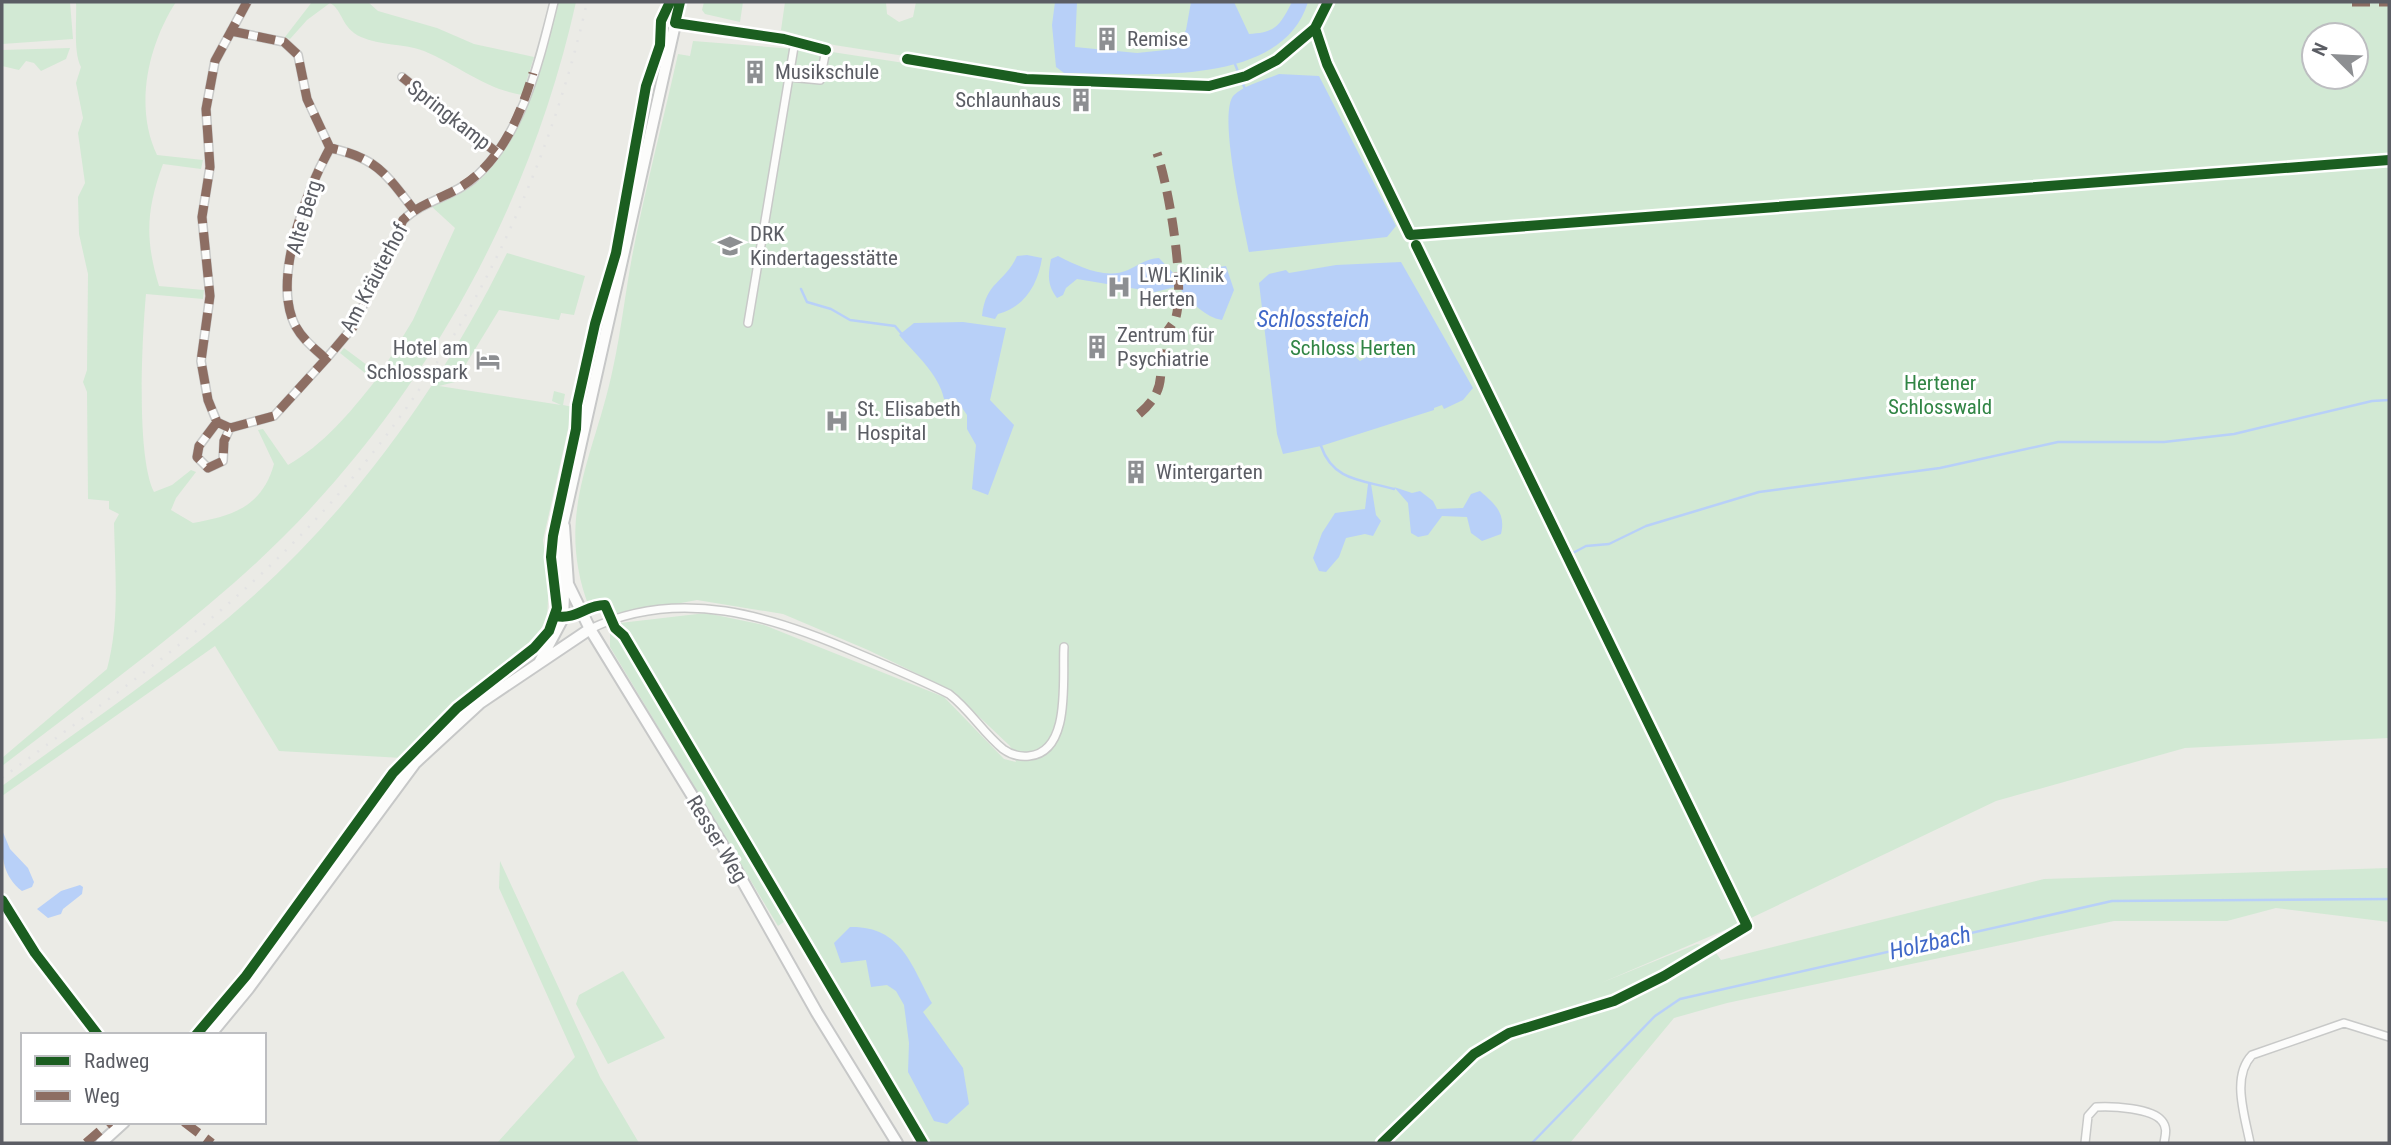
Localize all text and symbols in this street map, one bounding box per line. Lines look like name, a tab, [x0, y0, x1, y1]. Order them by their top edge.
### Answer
north arrow	[2300, 21, 2370, 91]
building icon: Remise	[1093, 25, 1121, 53]
place label: Remise	[1127, 27, 1188, 51]
text: N	[2307, 39, 2333, 59]
building icon: Musikschule	[741, 58, 769, 86]
place label: Musikschule	[775, 60, 879, 84]
street label: Springkamp	[403, 75, 495, 155]
building icon: Schlaunhaus	[1067, 86, 1095, 114]
place label: Schlaunhaus	[955, 88, 1061, 112]
street label: Alte Berg	[281, 177, 327, 257]
street label: Am Kräuterhof	[335, 219, 413, 337]
place label: DRK Kindertagesstätte	[750, 222, 898, 270]
school or university icon: DRK Kindertagesstätte	[716, 232, 744, 260]
place label: LWL-Klinik Herten	[1139, 263, 1225, 311]
hospital icon: LWL-Klinik Herten	[1105, 273, 1133, 301]
water label: Schlossteich	[1257, 306, 1369, 333]
place label: Zentrum für Psychiatrie	[1117, 323, 1214, 371]
building icon: Zentrum für Psychiatrie	[1083, 333, 1111, 361]
place label: Hotel am Schlosspark	[366, 336, 469, 384]
park label: Schloss Herten	[1290, 336, 1416, 360]
hotel icon: Hotel am Schlosspark	[474, 346, 502, 374]
park label: Hertener Schlosswald	[1888, 371, 1992, 419]
place label: St. Elisabeth Hospital	[857, 397, 961, 445]
hospital icon: St. Elisabeth Hospital	[823, 407, 851, 435]
building icon: Wintergarten	[1122, 458, 1150, 486]
place label: Wintergarten	[1156, 460, 1263, 484]
street label: Resser Weg	[682, 791, 752, 887]
water label: Holzbach	[1887, 921, 1973, 965]
legend	[21, 1033, 266, 1124]
text: Radweg	[84, 1049, 149, 1073]
text: Weg	[84, 1084, 120, 1108]

